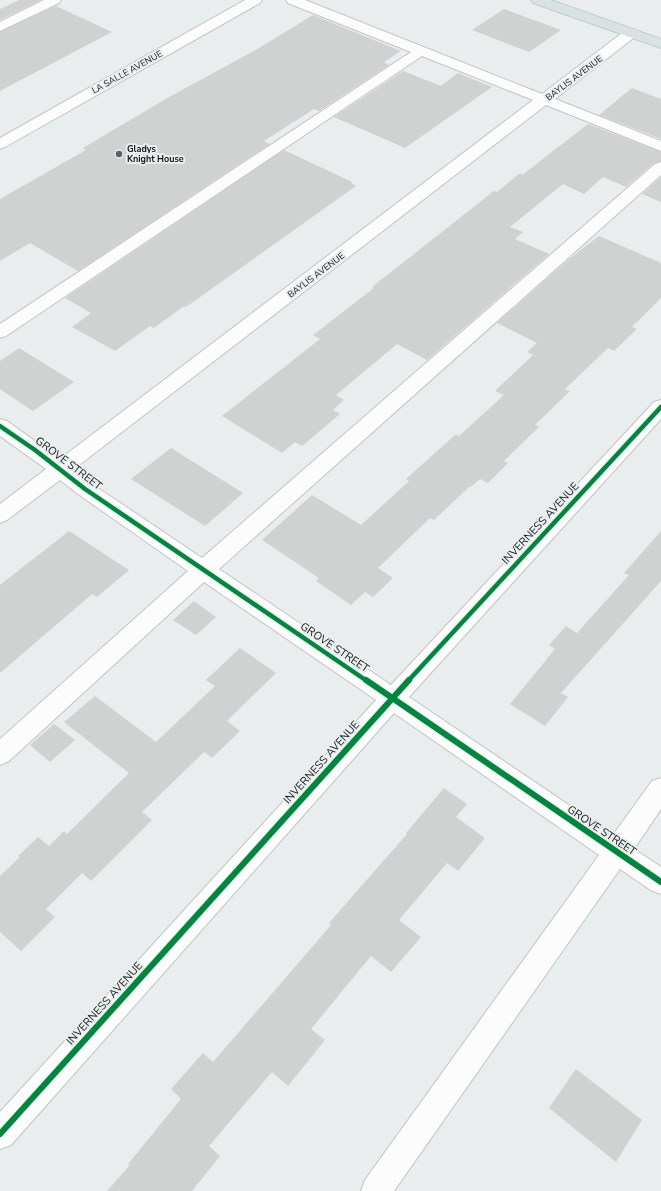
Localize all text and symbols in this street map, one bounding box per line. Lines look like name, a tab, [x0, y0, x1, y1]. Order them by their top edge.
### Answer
street label: LA SALLE AVENUE	[90, 48, 164, 96]
street label: BAYLIS AVENUE	[543, 53, 605, 103]
place label: Gladys Knight House	[127, 143, 184, 165]
marker: Gladys Knight House	[114, 149, 124, 159]
street label: BAYLIS AVENUE	[285, 250, 347, 300]
street label: GROVE STREET	[32, 433, 106, 494]
street label: INVERNESS AVENUE	[498, 479, 582, 568]
street label: GROVE STREET	[297, 619, 372, 676]
street label: INVERNESS AVENUE	[280, 718, 363, 807]
street label: GROVE STREET	[564, 802, 639, 859]
street label: INVERNESS AVENUE	[63, 959, 146, 1048]

